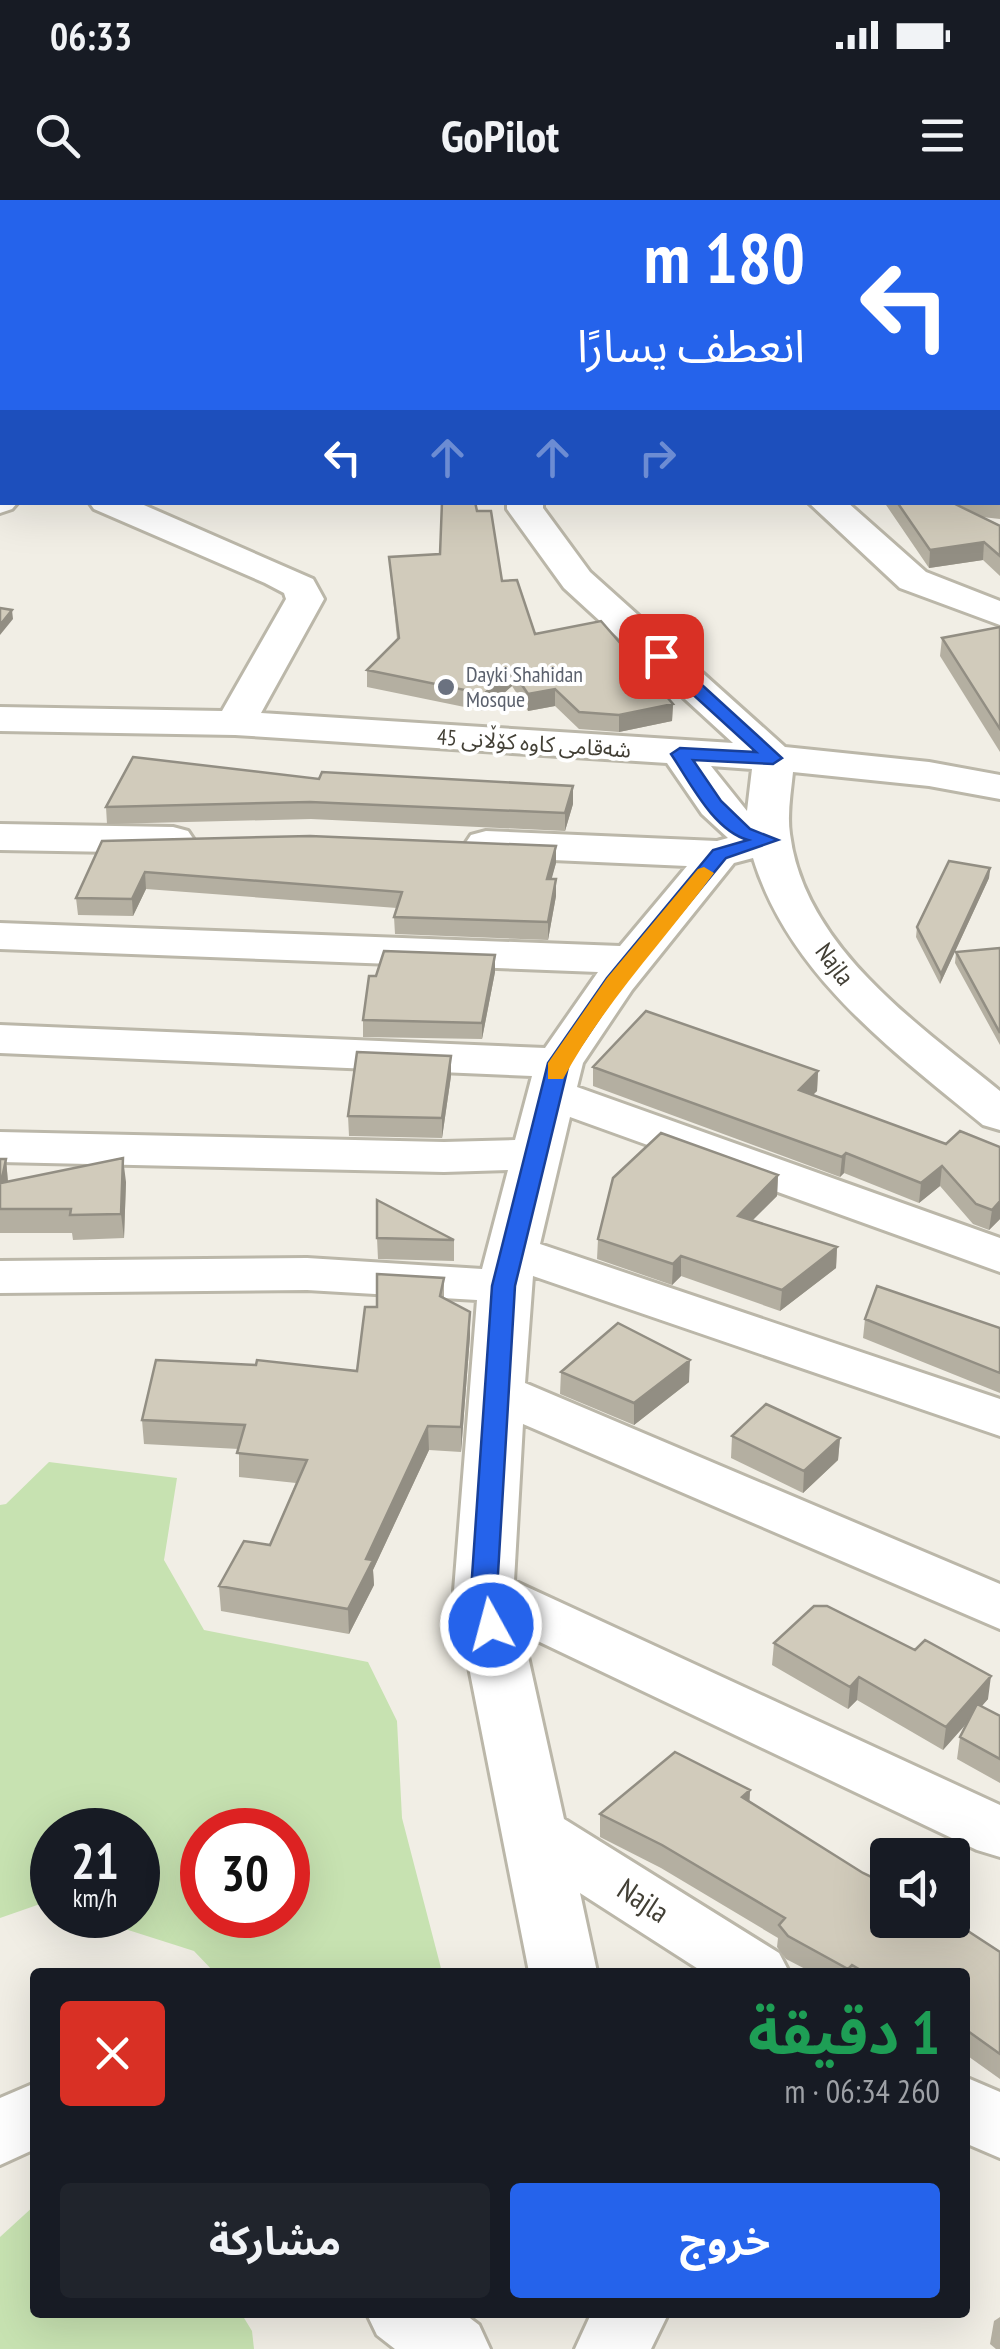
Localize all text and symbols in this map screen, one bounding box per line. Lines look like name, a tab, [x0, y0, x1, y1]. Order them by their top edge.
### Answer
text: 06:33	[50, 11, 132, 60]
text: GoPilot	[441, 106, 559, 164]
icon: search	[30, 108, 85, 163]
icon: menu	[915, 108, 970, 163]
text: 180 m	[644, 212, 805, 302]
icon: left	[840, 240, 970, 370]
text: انعطف يسارًا	[577, 316, 805, 374]
icon: left	[315, 430, 370, 485]
icon: ahead	[420, 430, 475, 485]
icon: ahead	[525, 430, 580, 485]
icon: right	[630, 430, 685, 485]
pin	[619, 614, 704, 699]
icon: arrive	[634, 629, 689, 684]
place label: Dayki Shahidan Mosque	[466, 660, 583, 713]
marker: Dayki Shahidan Mosque	[435, 676, 457, 698]
street label: شەقامی کاوە کۆڵانی 45	[436, 721, 632, 764]
street label: Najla	[809, 937, 861, 991]
position arrow	[439, 1573, 543, 1677]
speed limit sign: 30	[180, 1808, 310, 1938]
text: 21	[71, 1828, 119, 1893]
map controls	[870, 1838, 970, 1938]
button: sound	[870, 1838, 970, 1938]
street label: Najla	[611, 1869, 677, 1931]
text: km/h	[73, 1882, 117, 1914]
text: 1 دقيقة	[748, 1993, 940, 2071]
button: close	[60, 2001, 165, 2106]
text: 260 m · 06:34	[785, 2070, 940, 2112]
button: مشاركة	[60, 2183, 490, 2298]
button: خروج	[510, 2183, 940, 2298]

